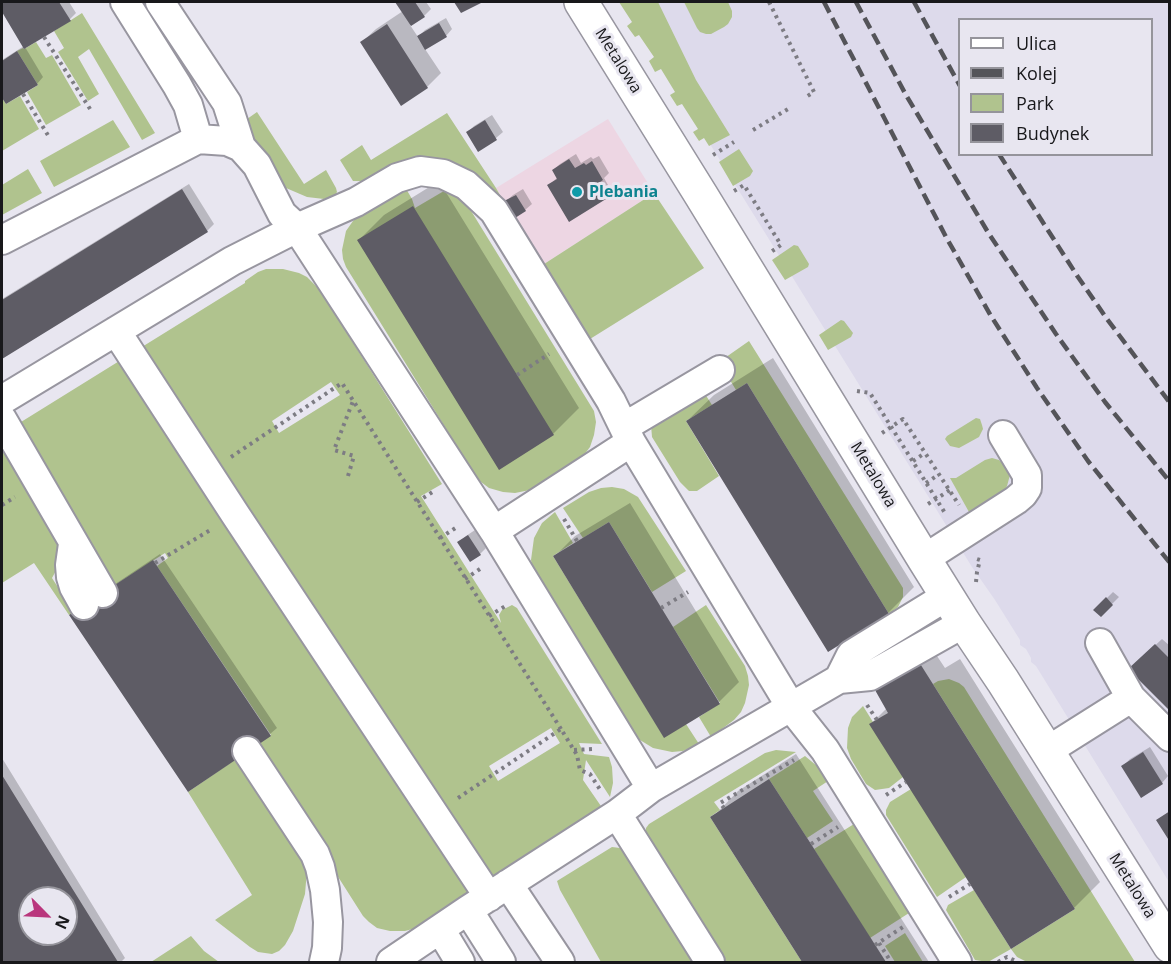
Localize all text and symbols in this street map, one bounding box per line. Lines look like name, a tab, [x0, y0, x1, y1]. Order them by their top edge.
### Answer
legend	[958, 18, 1153, 156]
street label: Metalowa	[591, 25, 645, 97]
text: Ulica	[1016, 31, 1057, 55]
text: Kolej	[1016, 61, 1057, 85]
text: Park	[1016, 91, 1054, 115]
text: Budynek	[1016, 121, 1089, 145]
place label: Plebania	[589, 182, 658, 202]
marker: Plebania	[570, 185, 584, 199]
street label: Metalowa	[846, 439, 900, 511]
street label: Metalowa	[1105, 850, 1159, 922]
north arrow	[18, 886, 78, 946]
text: N	[50, 912, 75, 933]

